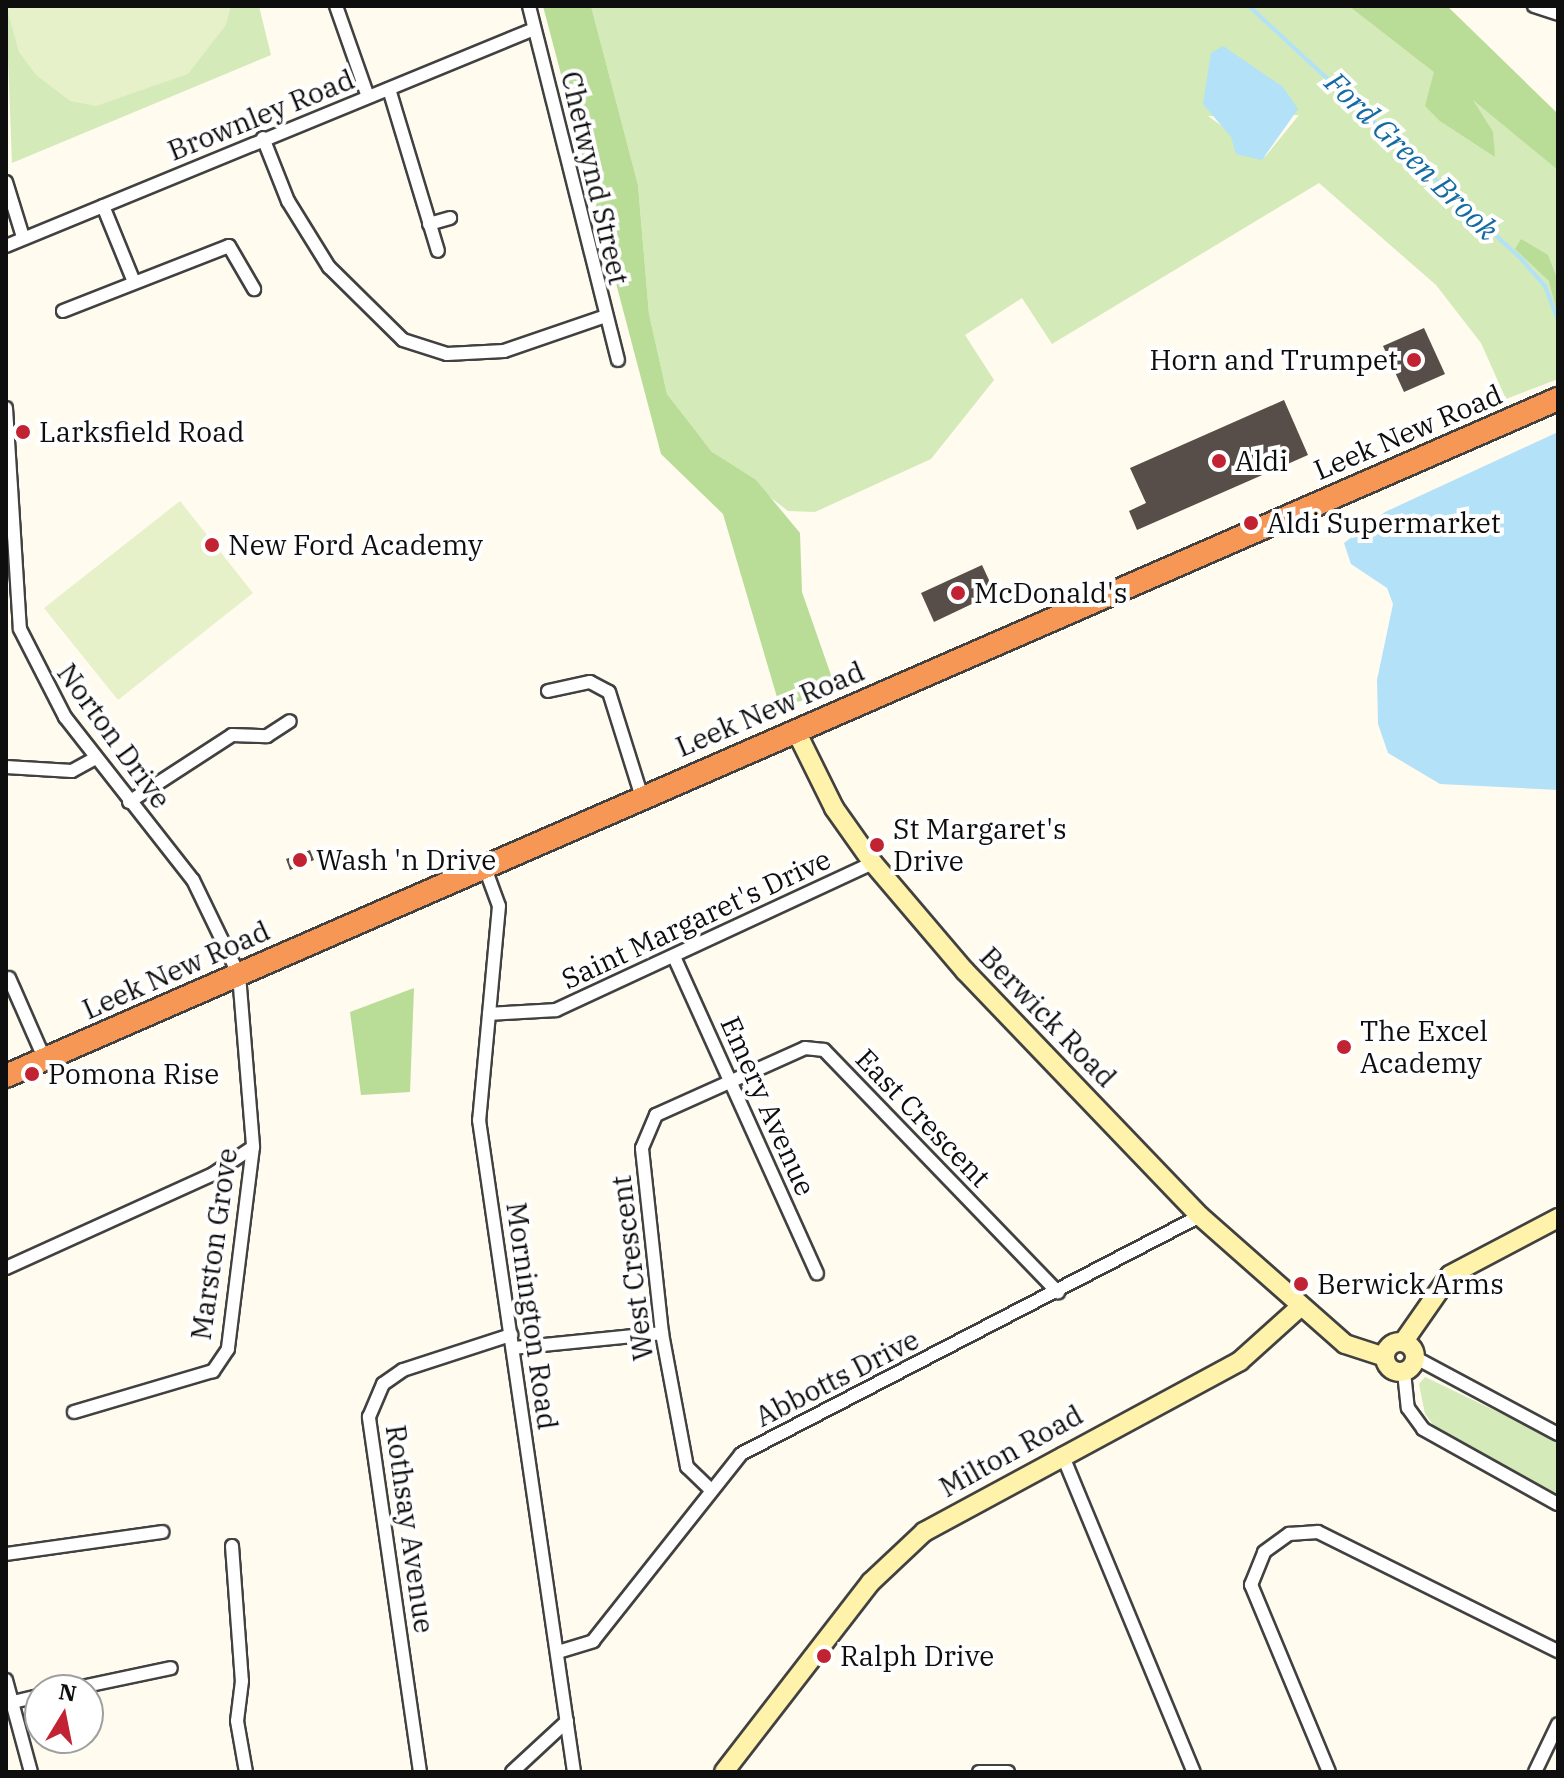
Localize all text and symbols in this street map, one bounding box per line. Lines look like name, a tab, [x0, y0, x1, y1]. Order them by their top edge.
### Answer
street label: Brownley Road	[163, 62, 359, 168]
water label: Ford Green Brook	[1318, 64, 1506, 248]
street label: Chetwynd Street	[554, 68, 636, 288]
place label: Horn and Trumpet	[1150, 343, 1398, 377]
marker: Horn and Trumpet	[1405, 351, 1423, 369]
street label: Leek New Road	[1309, 377, 1507, 487]
place label: Larksfield Road	[39, 415, 245, 449]
marker: Larksfield Road	[14, 423, 32, 441]
place label: Aldi	[1235, 444, 1288, 478]
marker: Aldi	[1210, 452, 1228, 470]
place label: Aldi Supermarket	[1267, 506, 1501, 540]
marker: Aldi Supermarket	[1242, 514, 1260, 532]
place label: New Ford Academy	[228, 528, 483, 562]
marker: New Ford Academy	[203, 536, 221, 554]
place label: McDonald's	[974, 576, 1127, 610]
marker: McDonald's	[949, 584, 967, 602]
street label: Leek New Road	[671, 654, 869, 764]
street label: Norton Drive	[50, 657, 178, 815]
place label: St Margaret's Drive	[893, 812, 1067, 878]
marker: St Margaret's Drive	[868, 836, 886, 854]
street label: Saint Margaret's Drive	[556, 842, 836, 996]
place label: Wash 'n Drive	[316, 843, 496, 877]
marker: Wash 'n Drive	[291, 851, 309, 869]
street label: Leek New Road	[77, 914, 275, 1026]
street label: Berwick Road	[973, 940, 1123, 1094]
street label: Emery Avenue	[713, 1011, 823, 1201]
place label: The Excel Academy	[1360, 1014, 1488, 1080]
marker: The Excel Academy	[1335, 1038, 1353, 1056]
street label: East Crescent	[849, 1042, 997, 1194]
place label: Pomona Rise	[48, 1057, 219, 1091]
marker: Pomona Rise	[23, 1065, 41, 1083]
street label: Marston Grove	[184, 1146, 244, 1342]
street label: West Crescent	[604, 1173, 660, 1363]
street label: Mornington Road	[499, 1200, 565, 1432]
place label: Berwick Arms	[1317, 1267, 1504, 1301]
marker: Berwick Arms	[1292, 1275, 1310, 1293]
street label: Abbotts Drive	[750, 1322, 924, 1434]
street label: Milton Road	[934, 1398, 1088, 1504]
street label: Rothsay Avenue	[379, 1423, 441, 1635]
place label: Ralph Drive	[840, 1639, 994, 1673]
marker: Ralph Drive	[815, 1647, 833, 1665]
north arrow	[24, 1674, 104, 1754]
text: N	[57, 1676, 79, 1708]

